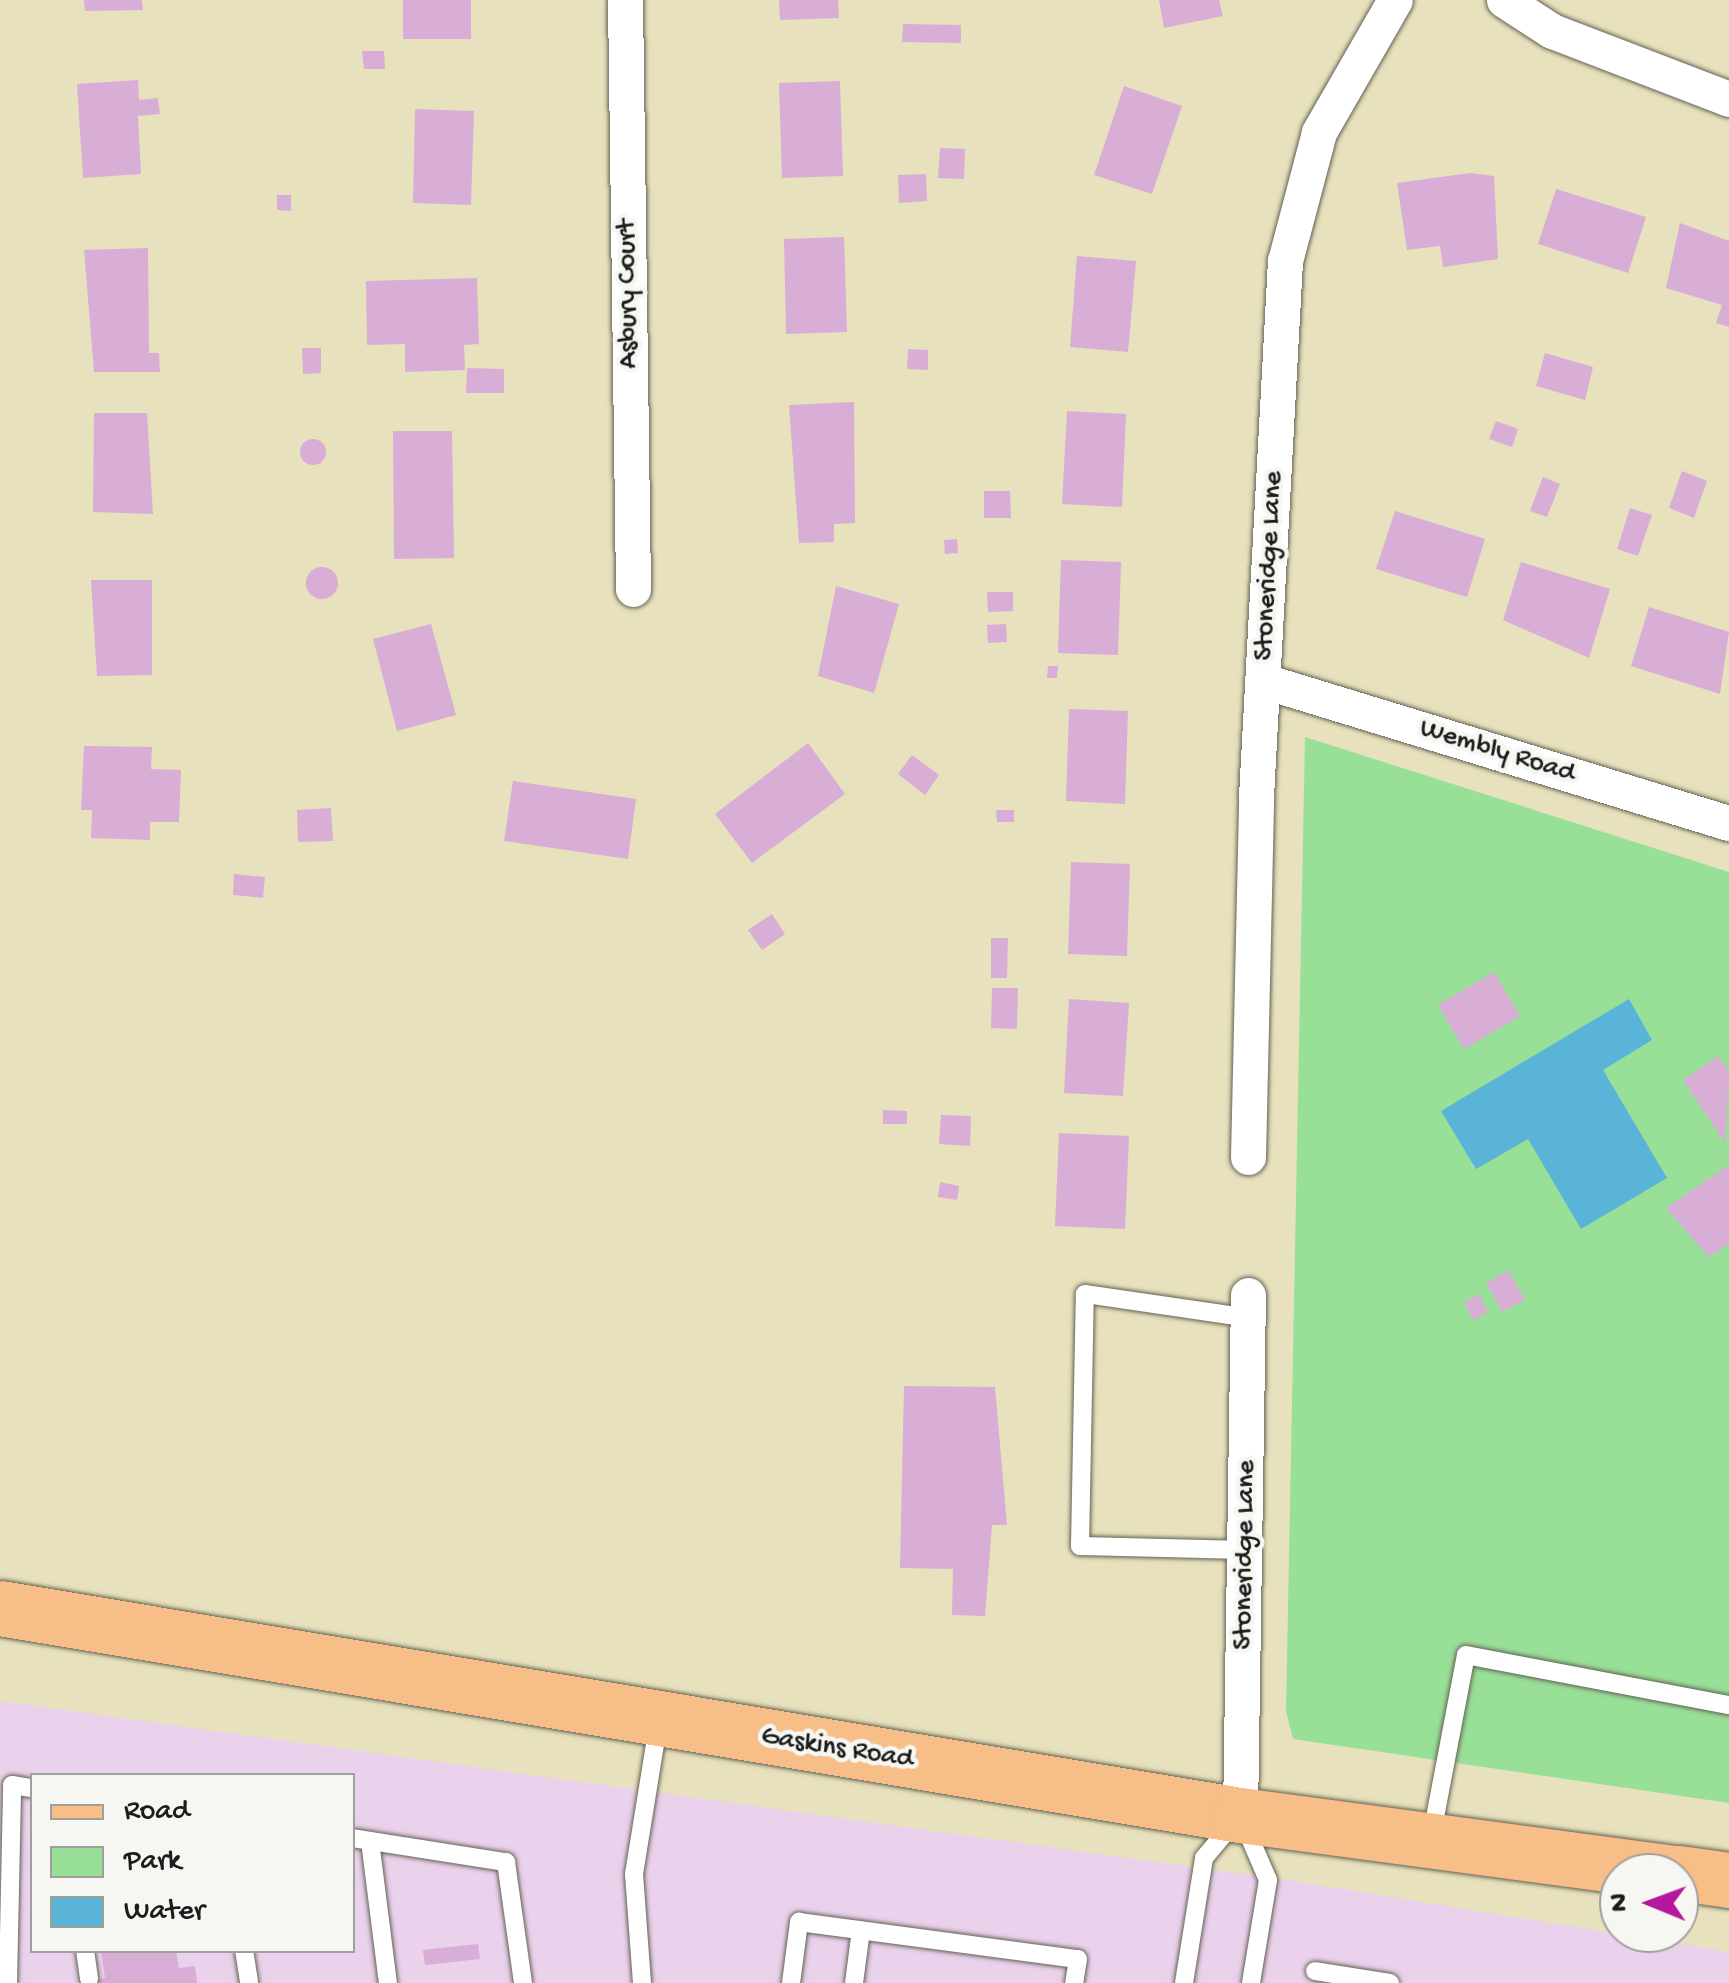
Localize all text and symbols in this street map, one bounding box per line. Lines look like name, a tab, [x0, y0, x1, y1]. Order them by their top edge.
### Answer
street label: Asbury Court	[611, 219, 647, 369]
street label: Stoneridge Lane	[1248, 470, 1292, 662]
street label: Wembly Road	[1415, 712, 1579, 792]
street label: Stoneridge Lane	[1228, 1460, 1264, 1650]
street label: Gaskins Road	[759, 1720, 915, 1778]
legend	[30, 1773, 355, 1953]
text: Road	[124, 1795, 190, 1830]
text: Park	[124, 1845, 181, 1880]
north arrow	[1599, 1853, 1699, 1953]
text: N	[1604, 1893, 1637, 1912]
text: Water	[124, 1895, 205, 1930]

